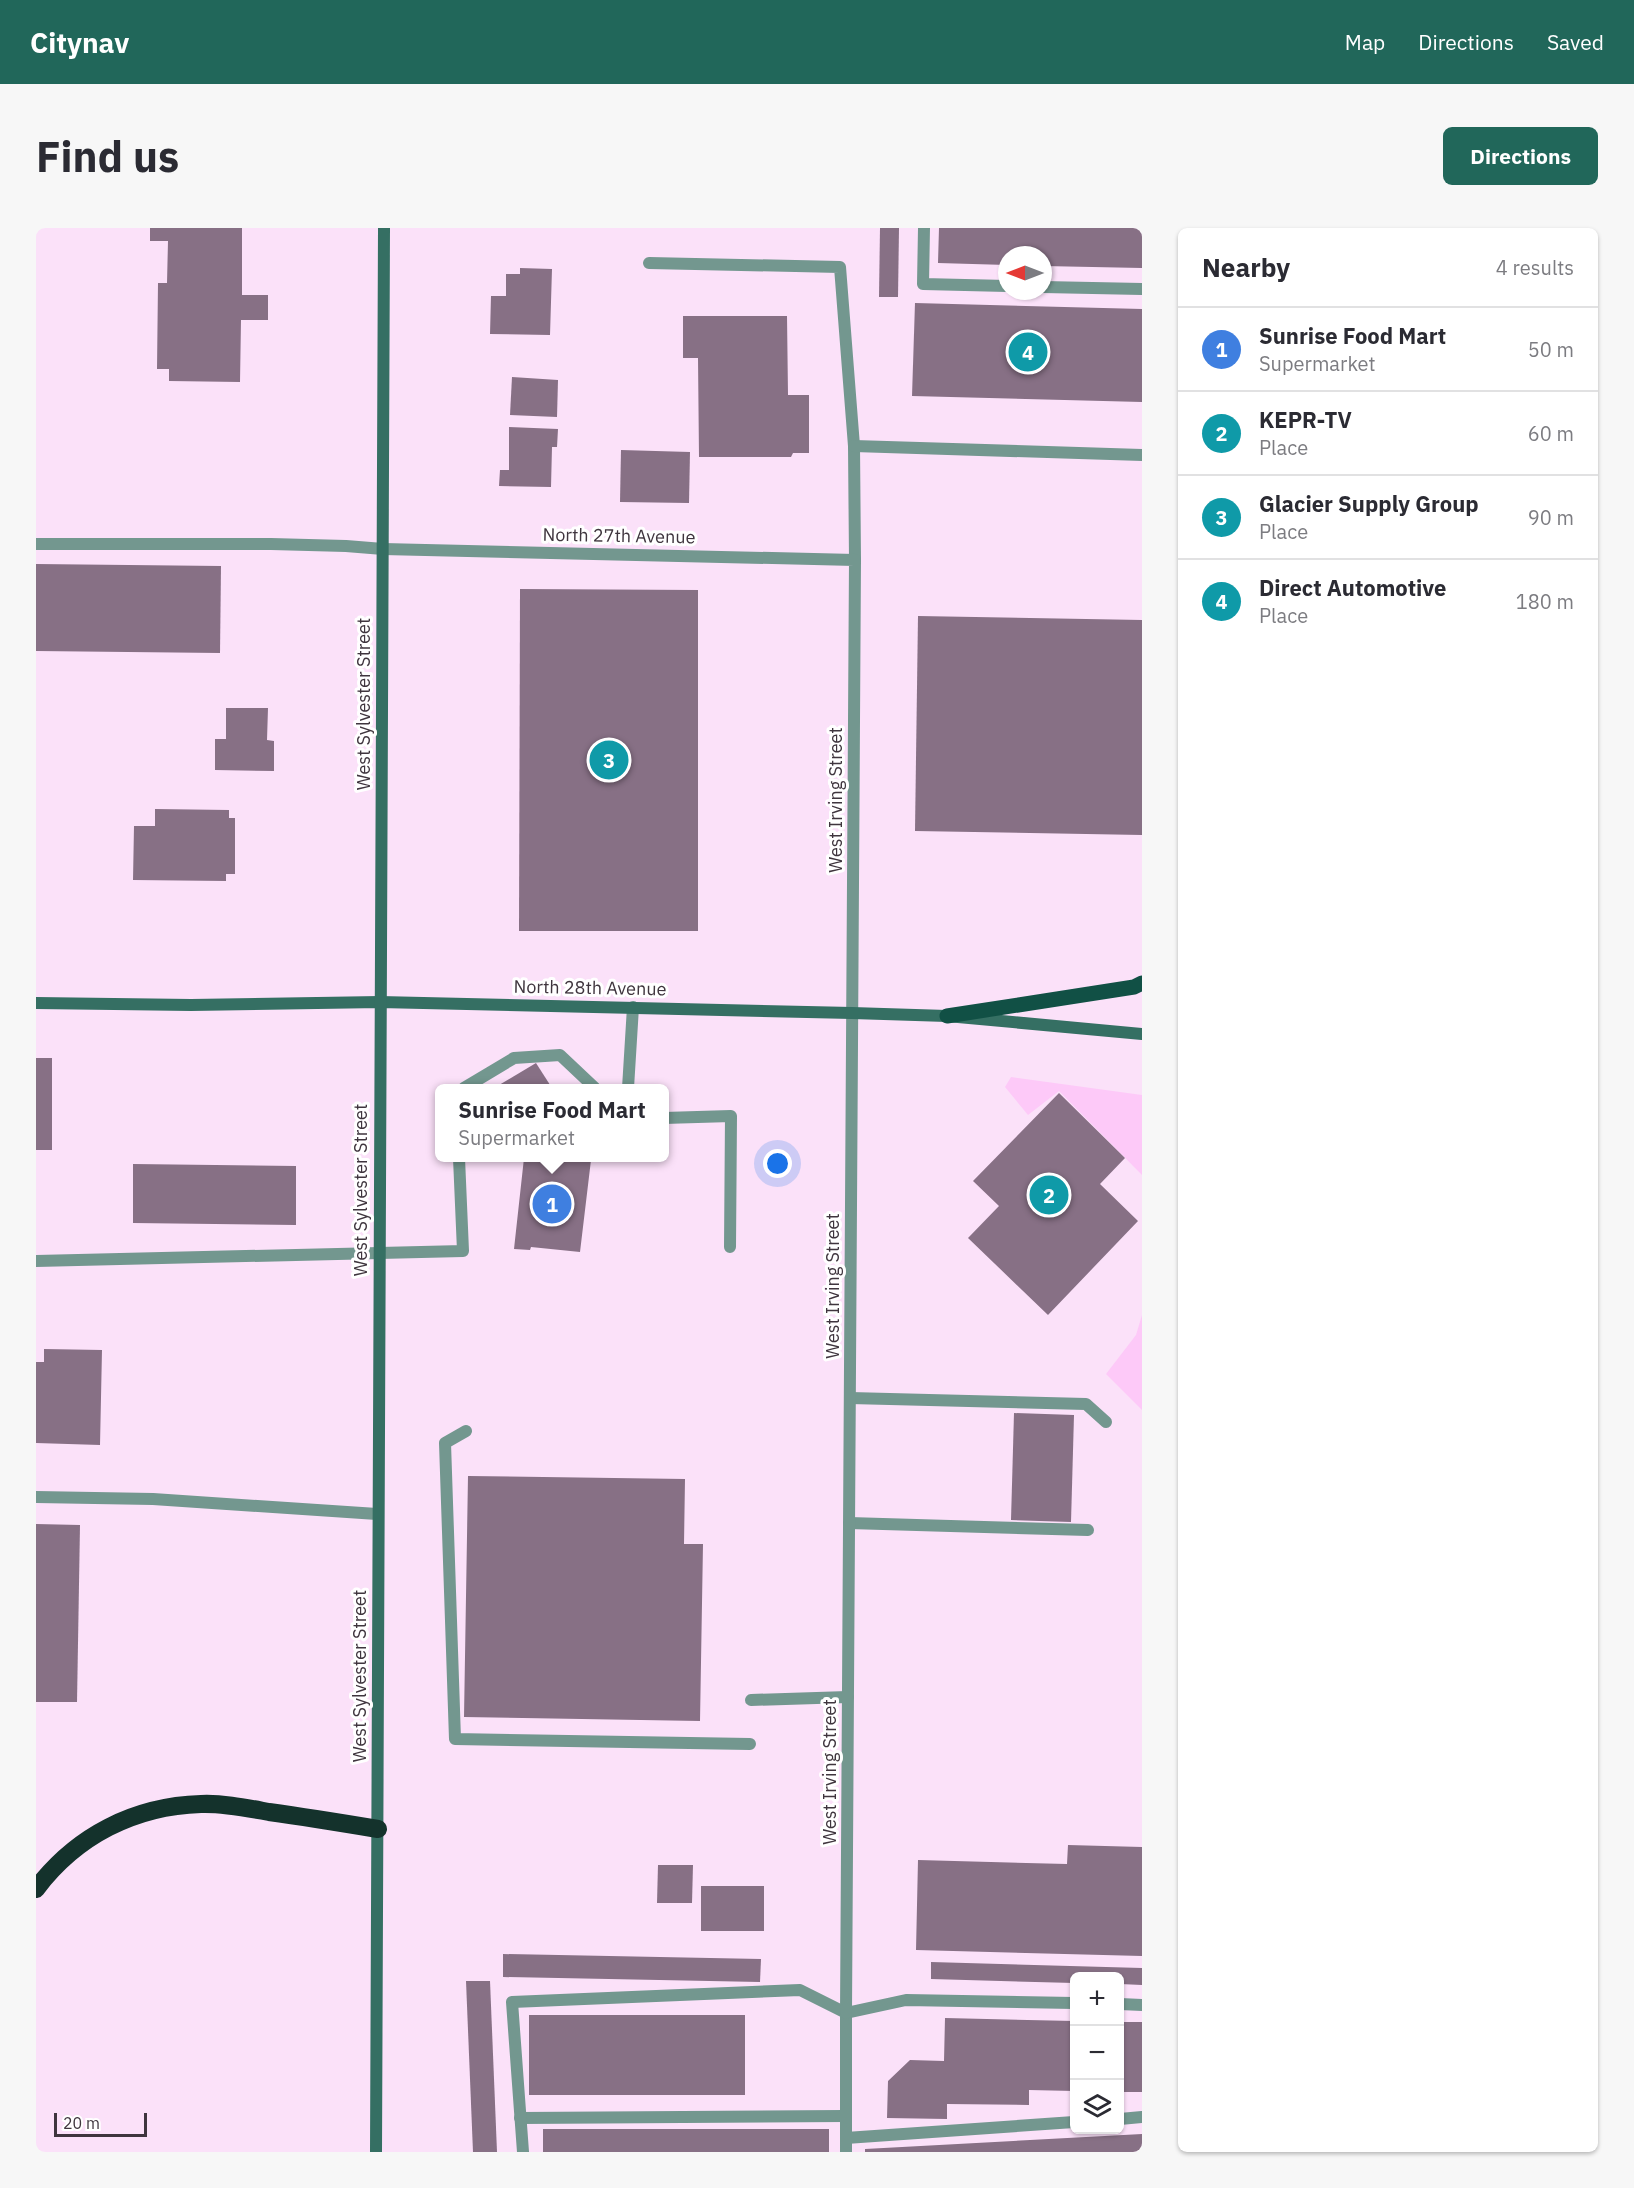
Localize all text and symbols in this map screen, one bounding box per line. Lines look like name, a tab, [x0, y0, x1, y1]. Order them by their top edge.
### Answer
text: Citynav	[30, 24, 129, 61]
text: Map	[1345, 28, 1385, 56]
text: Directions	[1418, 28, 1514, 56]
text: Saved	[1547, 28, 1604, 56]
button: Directions	[1443, 127, 1598, 185]
text: Find us	[36, 129, 179, 184]
north arrow	[998, 246, 1052, 300]
text: Nearby	[1202, 250, 1290, 284]
text: 4 results	[1496, 254, 1574, 281]
text: Sunrise Food Mart	[1259, 321, 1446, 350]
pin: 4	[1008, 330, 1048, 374]
text: 1	[1216, 336, 1228, 363]
text: 50 m	[1528, 336, 1574, 363]
text: Supermarket	[1259, 350, 1376, 377]
text: KEPR-TV	[1259, 405, 1352, 434]
text: 2	[1216, 420, 1228, 447]
text: 60 m	[1528, 420, 1574, 447]
text: Place	[1259, 434, 1308, 461]
text: Glacier Supply Group	[1259, 489, 1479, 518]
text: 3	[1216, 504, 1228, 531]
text: 90 m	[1528, 504, 1574, 531]
text: Place	[1259, 518, 1308, 545]
street label: North 27th Avenue	[542, 523, 696, 548]
text: Direct Automotive	[1259, 573, 1446, 602]
text: 4	[1216, 588, 1228, 615]
text: 180 m	[1516, 588, 1574, 615]
text: Place	[1259, 602, 1308, 629]
street label: West Sylvester Street	[352, 618, 375, 790]
street label: West Irving Street	[824, 727, 847, 873]
pin: 3	[590, 738, 628, 782]
street label: North 28th Avenue	[513, 975, 667, 1000]
popup	[435, 1084, 669, 1162]
text: Sunrise Food Mart	[458, 1095, 646, 1124]
street label: West Sylvester Street	[349, 1104, 372, 1276]
text: Supermarket	[458, 1124, 575, 1151]
your location	[763, 1149, 792, 1178]
pin: 2	[1030, 1172, 1068, 1218]
pin: 1	[532, 1182, 572, 1226]
street label: West Irving Street	[821, 1213, 844, 1359]
street label: West Sylvester Street	[348, 1590, 371, 1762]
street label: West Irving Street	[818, 1699, 841, 1845]
map controls	[1070, 1972, 1124, 2134]
button: +	[1070, 1972, 1124, 2026]
button: −	[1070, 2026, 1124, 2080]
button: layers	[1070, 2080, 1124, 2134]
scale bar	[54, 2110, 147, 2138]
text: 20 m	[63, 2113, 100, 2133]

